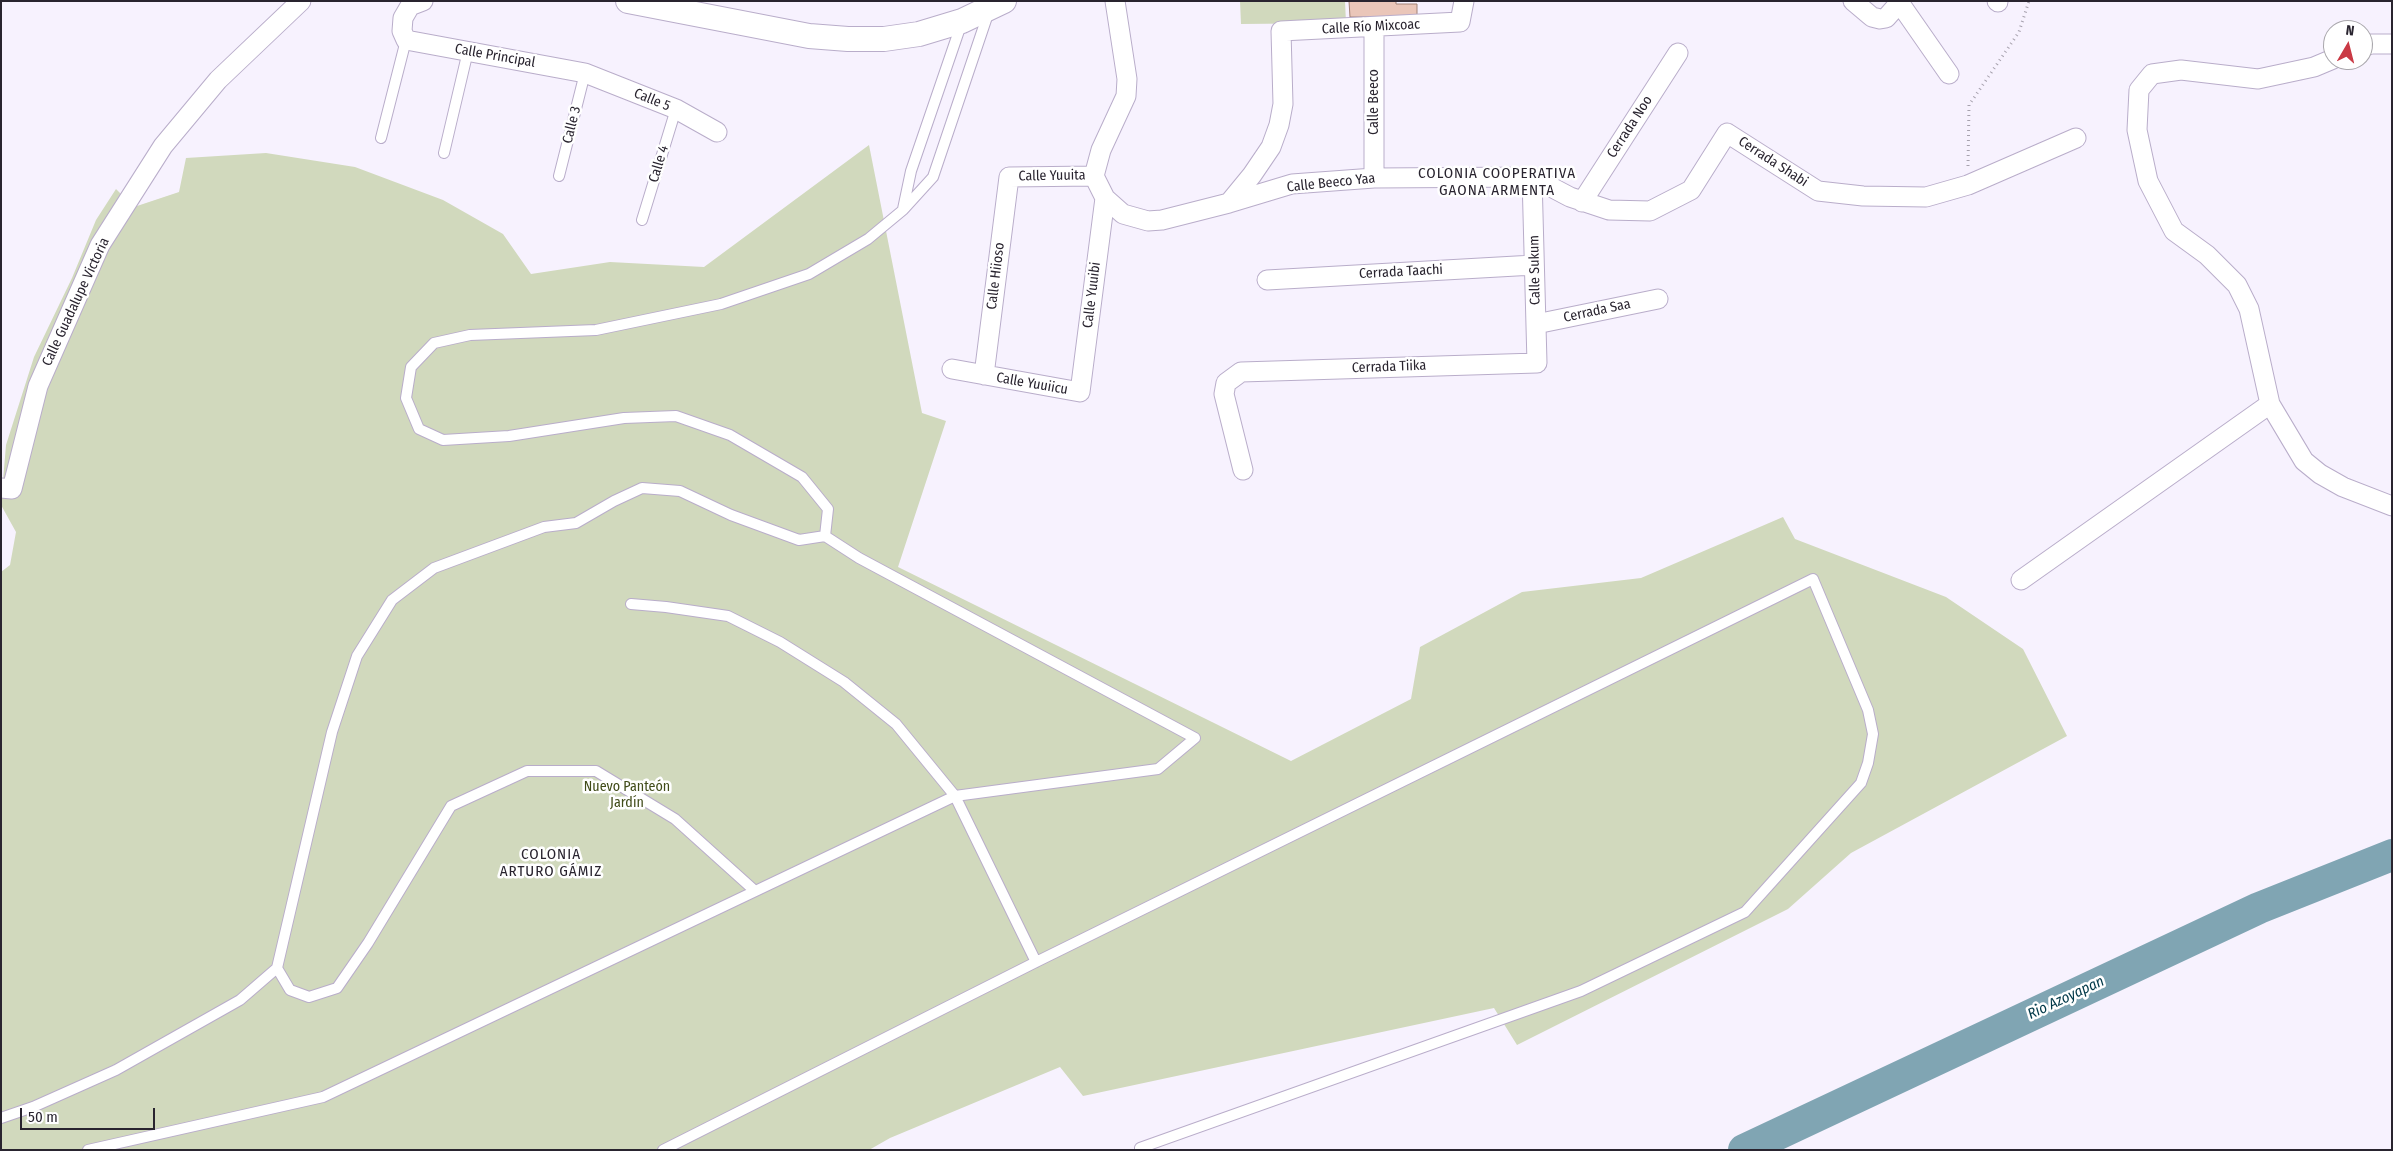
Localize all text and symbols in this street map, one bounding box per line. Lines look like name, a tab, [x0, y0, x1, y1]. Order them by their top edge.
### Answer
street label: Calle Río Mixcoac	[1321, 16, 1421, 38]
north arrow	[2323, 20, 2373, 70]
text: N	[2345, 22, 2355, 40]
street label: Calle Principal	[454, 41, 536, 71]
street label: Calle Beeco	[1366, 69, 1382, 135]
street label: Calle 5	[631, 85, 673, 115]
street label: Cerrada Noo	[1604, 93, 1656, 161]
street label: Calle 3	[559, 105, 585, 145]
street label: Cerrada Shabi	[1735, 133, 1811, 191]
street label: Calle 4	[645, 143, 673, 185]
district label: COLONIA COOPERATIVA GAONA ARMENTA	[1416, 165, 1578, 200]
street label: Calle Yuuita	[1018, 167, 1086, 185]
street label: Calle Beeco Yaa	[1286, 170, 1376, 196]
street label: Calle Guadalupe Victoria	[39, 235, 113, 369]
street label: Calle Sukum	[1526, 235, 1544, 305]
street label: Calle Hiioso	[984, 241, 1008, 311]
street label: Calle Yuuibi	[1080, 261, 1104, 329]
street label: Cerrada Taachi	[1359, 261, 1443, 283]
street label: Cerrada Saa	[1562, 296, 1632, 326]
street label: Cerrada Tiika	[1352, 357, 1426, 377]
street label: Calle Yuuiicu	[995, 369, 1069, 399]
park label: Nuevo Panteón Jardín	[584, 779, 670, 812]
district label: COLONIA ARTURO GÁMIZ	[498, 846, 604, 881]
water label: Rio Azoyapan	[2025, 972, 2107, 1024]
scale bar	[22, 1098, 158, 1130]
text: 50 m	[28, 1108, 58, 1126]

